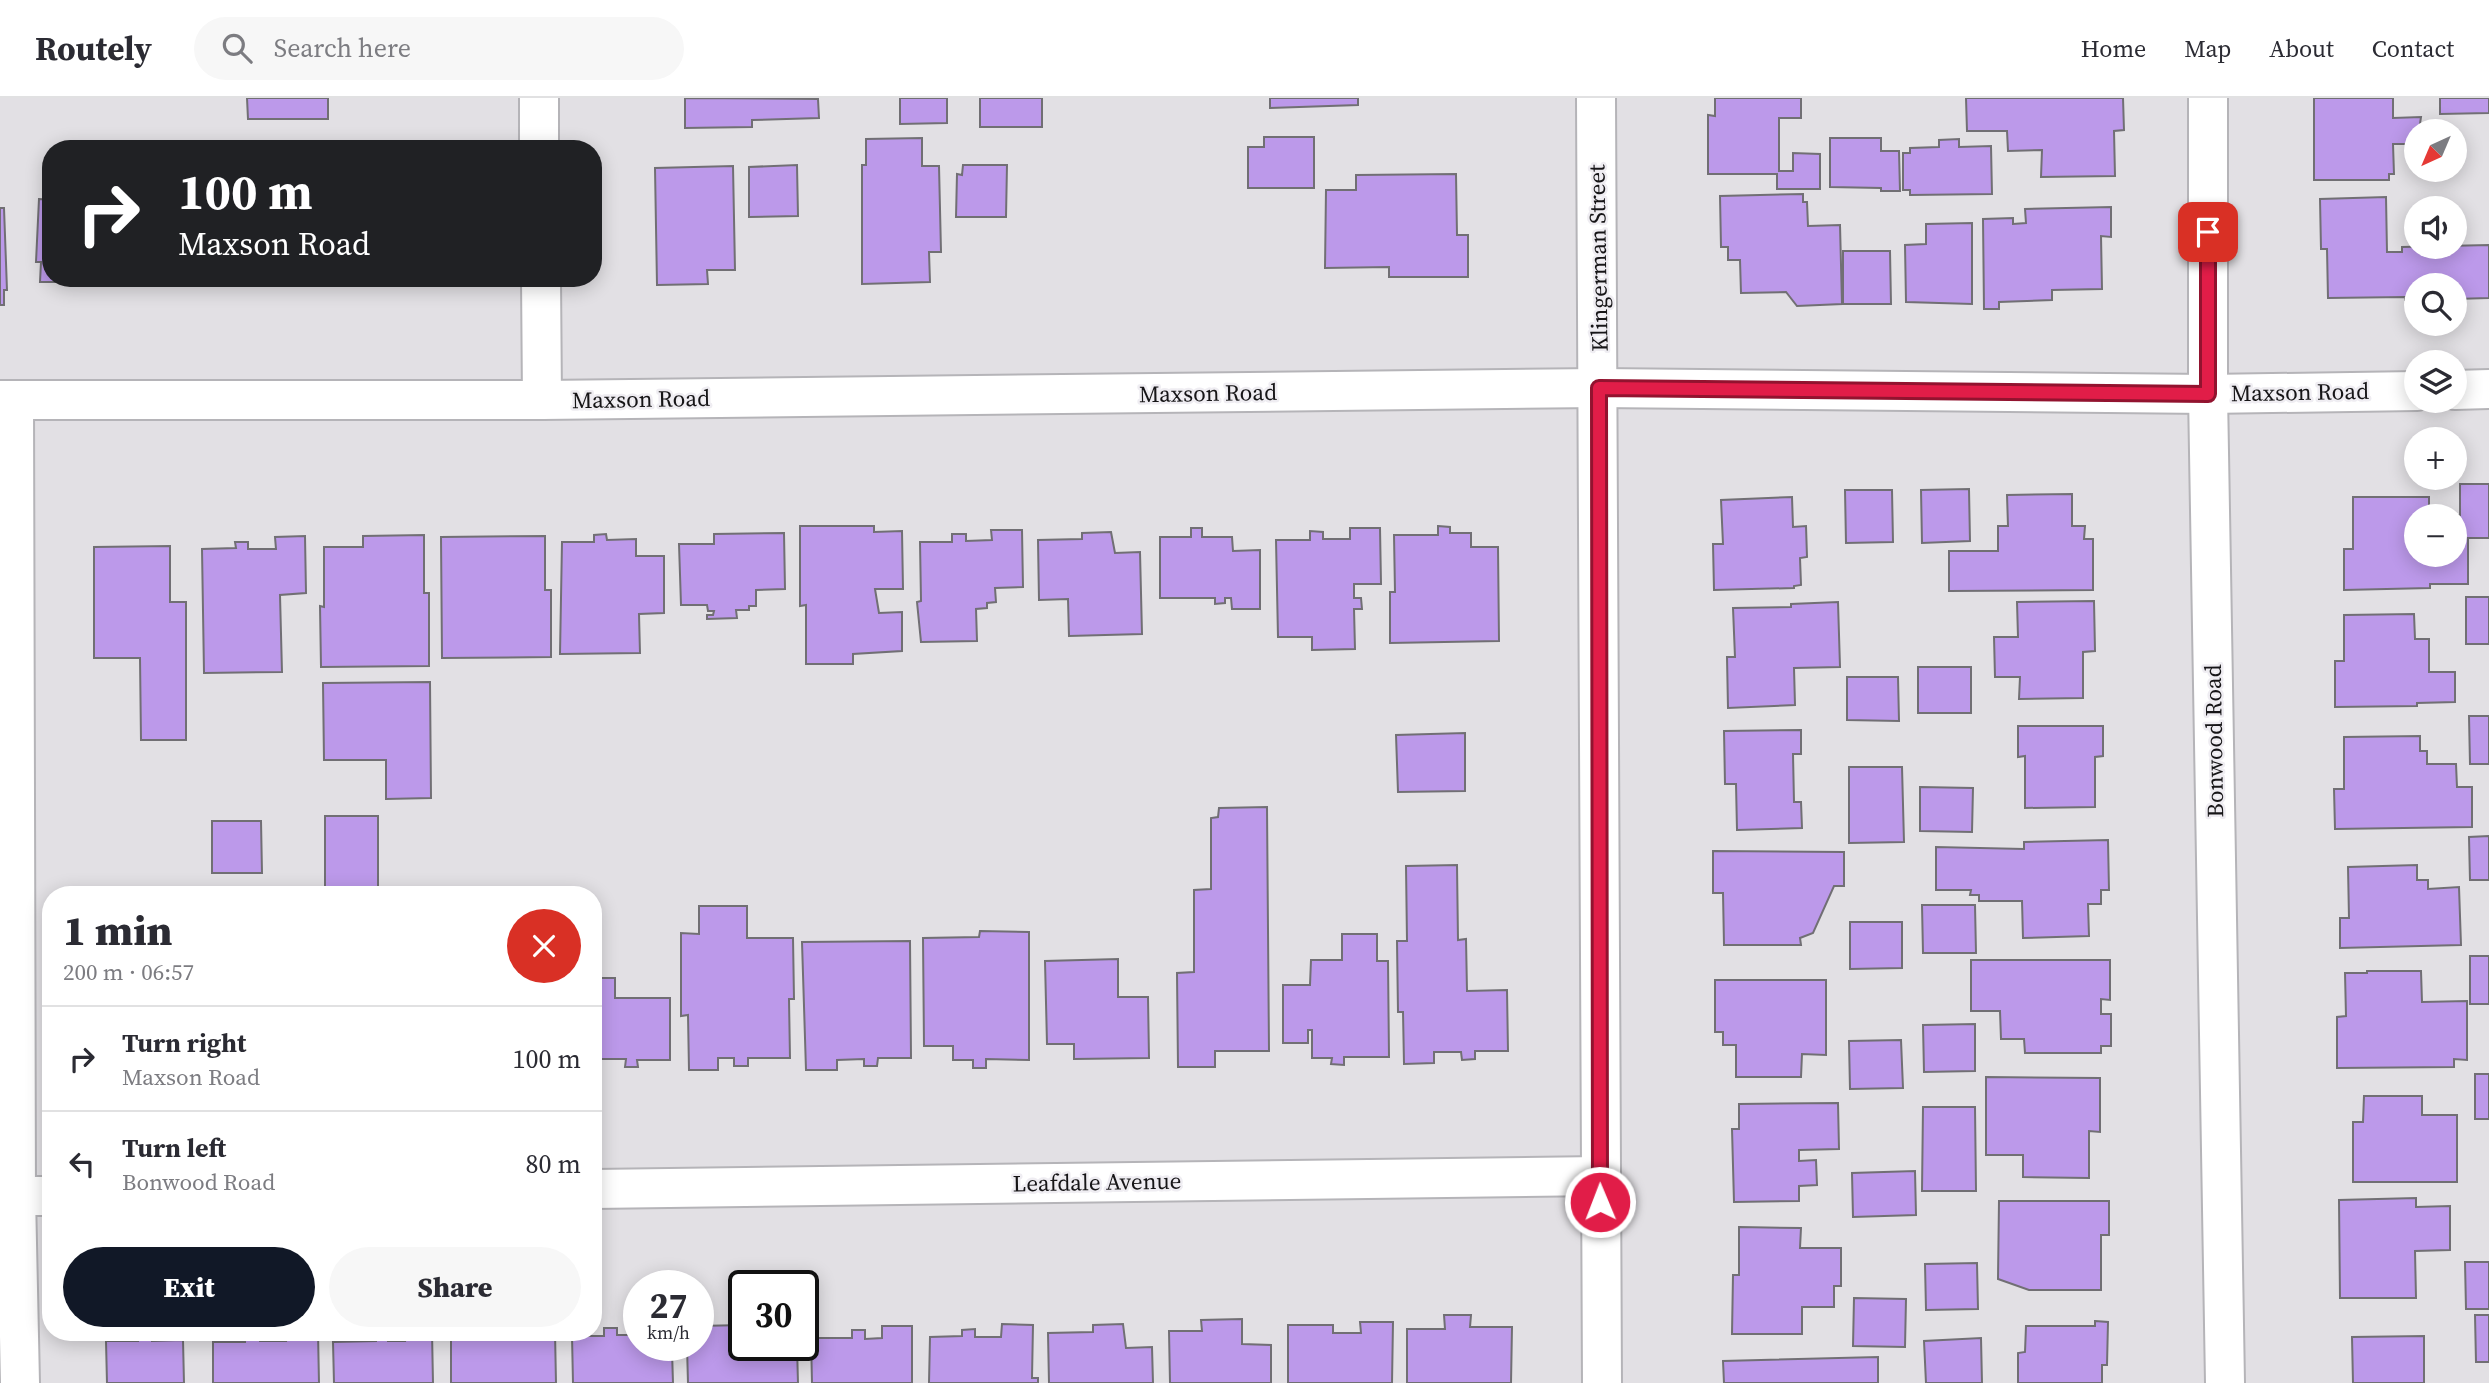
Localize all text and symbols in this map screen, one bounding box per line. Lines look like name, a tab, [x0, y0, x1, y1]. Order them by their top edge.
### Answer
search box	[194, 17, 684, 80]
text: Routely	[35, 26, 152, 71]
icon: search	[218, 29, 256, 67]
text: Search here	[274, 30, 411, 66]
text: Home	[2081, 32, 2146, 65]
text: Map	[2184, 32, 2231, 65]
text: About	[2269, 32, 2334, 65]
text: Contact	[2372, 32, 2454, 65]
north arrow	[2404, 119, 2468, 182]
map controls	[2404, 119, 2467, 567]
text: 100 m	[178, 158, 313, 225]
street label: Klingerman Street	[1580, 164, 1616, 352]
icon: right	[63, 168, 154, 259]
button: sound	[2404, 196, 2467, 259]
pin	[2178, 202, 2238, 262]
icon: arrive	[2189, 213, 2227, 251]
text: Maxson Road	[178, 222, 370, 266]
button: search	[2404, 273, 2467, 336]
button: layers	[2404, 350, 2467, 413]
street label: Maxson Road	[2231, 375, 2369, 409]
street label: Maxson Road	[1139, 376, 1277, 410]
street label: Maxson Road	[572, 382, 710, 416]
button: +	[2404, 427, 2467, 490]
button: −	[2404, 504, 2467, 567]
street label: Bonwood Road	[2197, 664, 2231, 818]
text: 1 min	[63, 901, 173, 959]
button: close	[507, 909, 581, 983]
text: 200 m · 06:57	[63, 956, 194, 988]
text: Turn right	[122, 1025, 246, 1061]
icon: right	[63, 1040, 101, 1078]
text: 100 m	[513, 1041, 581, 1077]
text: Maxson Road	[122, 1061, 260, 1093]
text: Turn left	[122, 1130, 226, 1166]
icon: left	[63, 1145, 101, 1183]
text: 80 m	[526, 1146, 581, 1182]
street label: Leafdale Avenue	[1012, 1165, 1182, 1199]
position arrow	[1563, 1165, 1637, 1239]
text: Bonwood Road	[122, 1166, 275, 1198]
button: Exit	[63, 1247, 315, 1327]
button: Share	[329, 1247, 581, 1327]
speed limit sign: 30	[728, 1270, 819, 1361]
text: 27	[650, 1282, 687, 1330]
text: km/h	[647, 1320, 690, 1345]

